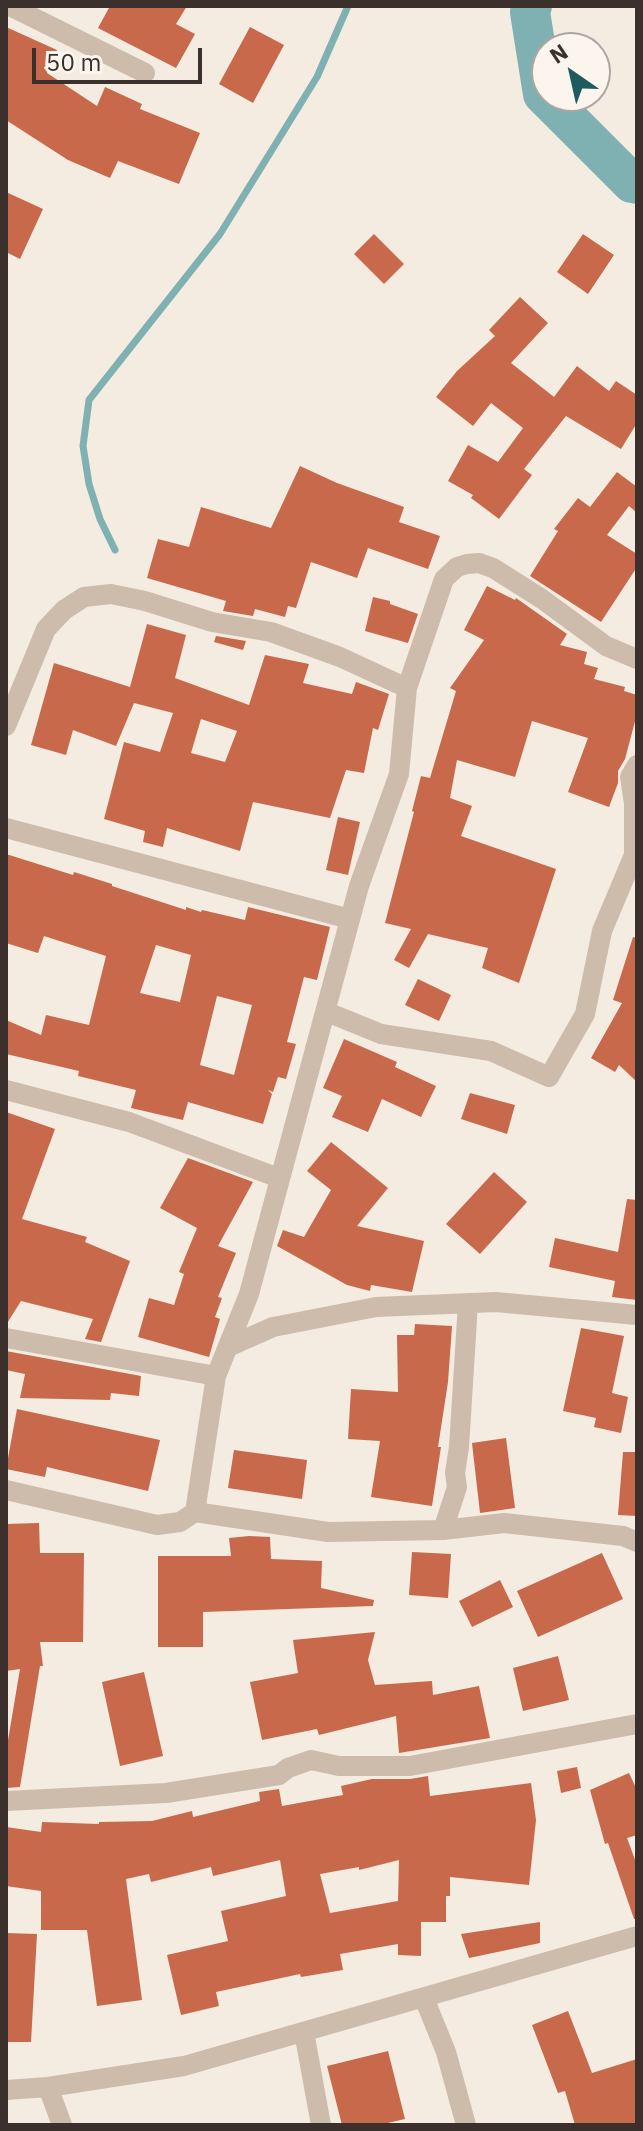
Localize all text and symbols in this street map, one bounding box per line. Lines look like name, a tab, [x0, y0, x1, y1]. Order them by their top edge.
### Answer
scale bar	[36, 32, 206, 82]
north arrow	[531, 32, 611, 112]
text: N	[544, 37, 573, 70]
text: 50 m	[46, 46, 101, 78]

